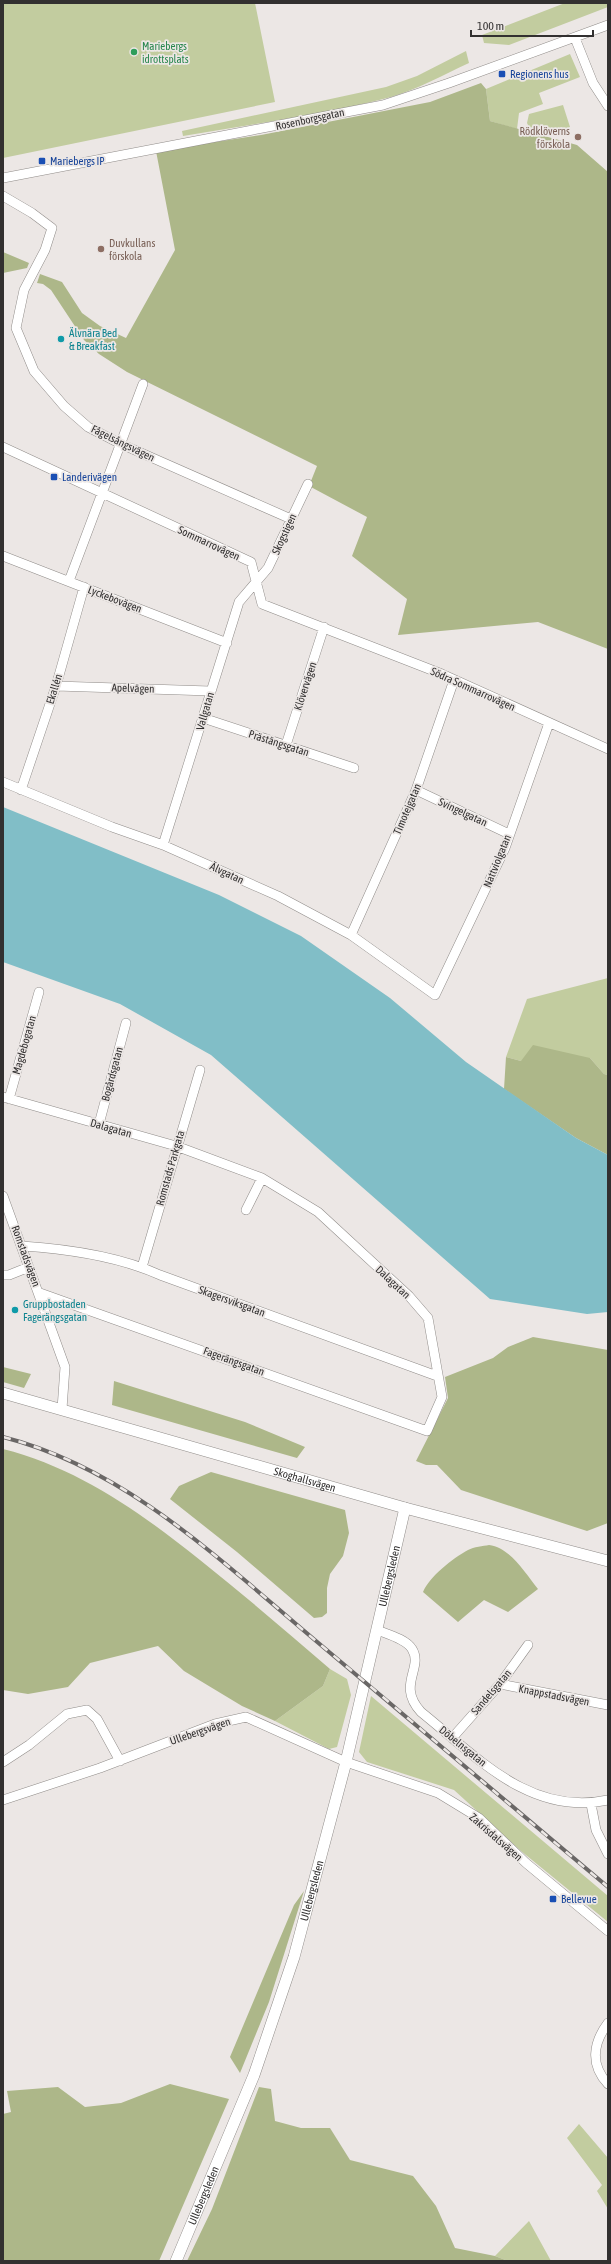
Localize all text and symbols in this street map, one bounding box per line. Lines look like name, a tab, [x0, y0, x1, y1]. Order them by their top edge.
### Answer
scale bar	[471, 12, 593, 38]
text: 100 m	[477, 19, 504, 33]
place label: Mariebergs idrottsplats	[142, 40, 189, 65]
marker: Mariebergs idrottsplats	[129, 47, 139, 57]
place label: Regionens hus	[510, 68, 569, 80]
marker: Regionens hus	[497, 69, 507, 79]
street label: Rosenborgsgatan	[274, 106, 346, 132]
place label: Rödklöverns förskola	[520, 125, 570, 150]
marker: Rödklöverns förskola	[573, 132, 583, 142]
place label: Mariebergs IP	[50, 155, 105, 167]
marker: Mariebergs IP	[37, 156, 47, 166]
place label: Duvkullans förskola	[109, 237, 155, 262]
marker: Duvkullans förskola	[96, 244, 106, 254]
place label: Älvnära Bed & Breakfast	[69, 327, 117, 352]
marker: Älvnära Bed & Breakfast	[56, 334, 66, 344]
street label: Fågelsångsvägen	[89, 422, 157, 464]
place label: Landerivägen	[62, 471, 117, 483]
marker: Landerivägen	[49, 472, 59, 482]
street label: Skogstigen	[269, 512, 299, 556]
street label: Sommarrovägen	[176, 523, 242, 563]
street label: Lyckebovägen	[86, 583, 144, 615]
street label: Klövervägen	[292, 660, 318, 712]
street label: Södra Sommarrovägen	[429, 665, 517, 713]
street label: Ekallén	[44, 673, 64, 705]
street label: Apelvägen	[111, 681, 155, 695]
street label: Vallgatan	[194, 691, 216, 731]
street label: Prästängsgatan	[247, 728, 311, 758]
street label: Timotejgatan	[391, 782, 423, 836]
street label: Svingelgatan	[437, 795, 489, 829]
street label: Nattviolgatan	[481, 833, 513, 889]
street label: Älvgatan	[208, 860, 246, 886]
street label: Magdebogatan	[10, 1014, 38, 1076]
street label: Bogårdsgatan	[99, 1046, 125, 1102]
street label: Dalagatan	[89, 1116, 133, 1140]
street label: Romstads Parkgata	[154, 1129, 186, 1207]
street label: Romstadsvägen	[9, 1224, 43, 1288]
street label: Dalagatan	[373, 1263, 413, 1301]
street label: Skagersviksgatan	[197, 1283, 267, 1319]
place label: Gruppbostaden Fagerängsgatan	[23, 1298, 87, 1323]
marker: Gruppbostaden Fagerängsgatan	[10, 1305, 20, 1315]
street label: Fagerängsgatan	[202, 1344, 266, 1378]
street label: Skoghallsvägen	[273, 1465, 337, 1494]
street label: Ullebergsleden	[376, 1544, 402, 1608]
street label: Sandelsgatan	[469, 1667, 513, 1717]
street label: Knappstadsvägen	[518, 1682, 590, 1708]
street label: Ullebergsvägen	[168, 1715, 232, 1747]
street label: Döbelnsgatan	[437, 1723, 489, 1769]
street label: Zakrisdalsvägen	[467, 1811, 525, 1863]
street label: Ullebergsleden	[298, 1859, 326, 1922]
place label: Bellevue	[561, 1893, 597, 1905]
marker: Bellevue	[548, 1894, 558, 1904]
street label: Ullebergsleden	[186, 2164, 221, 2227]

